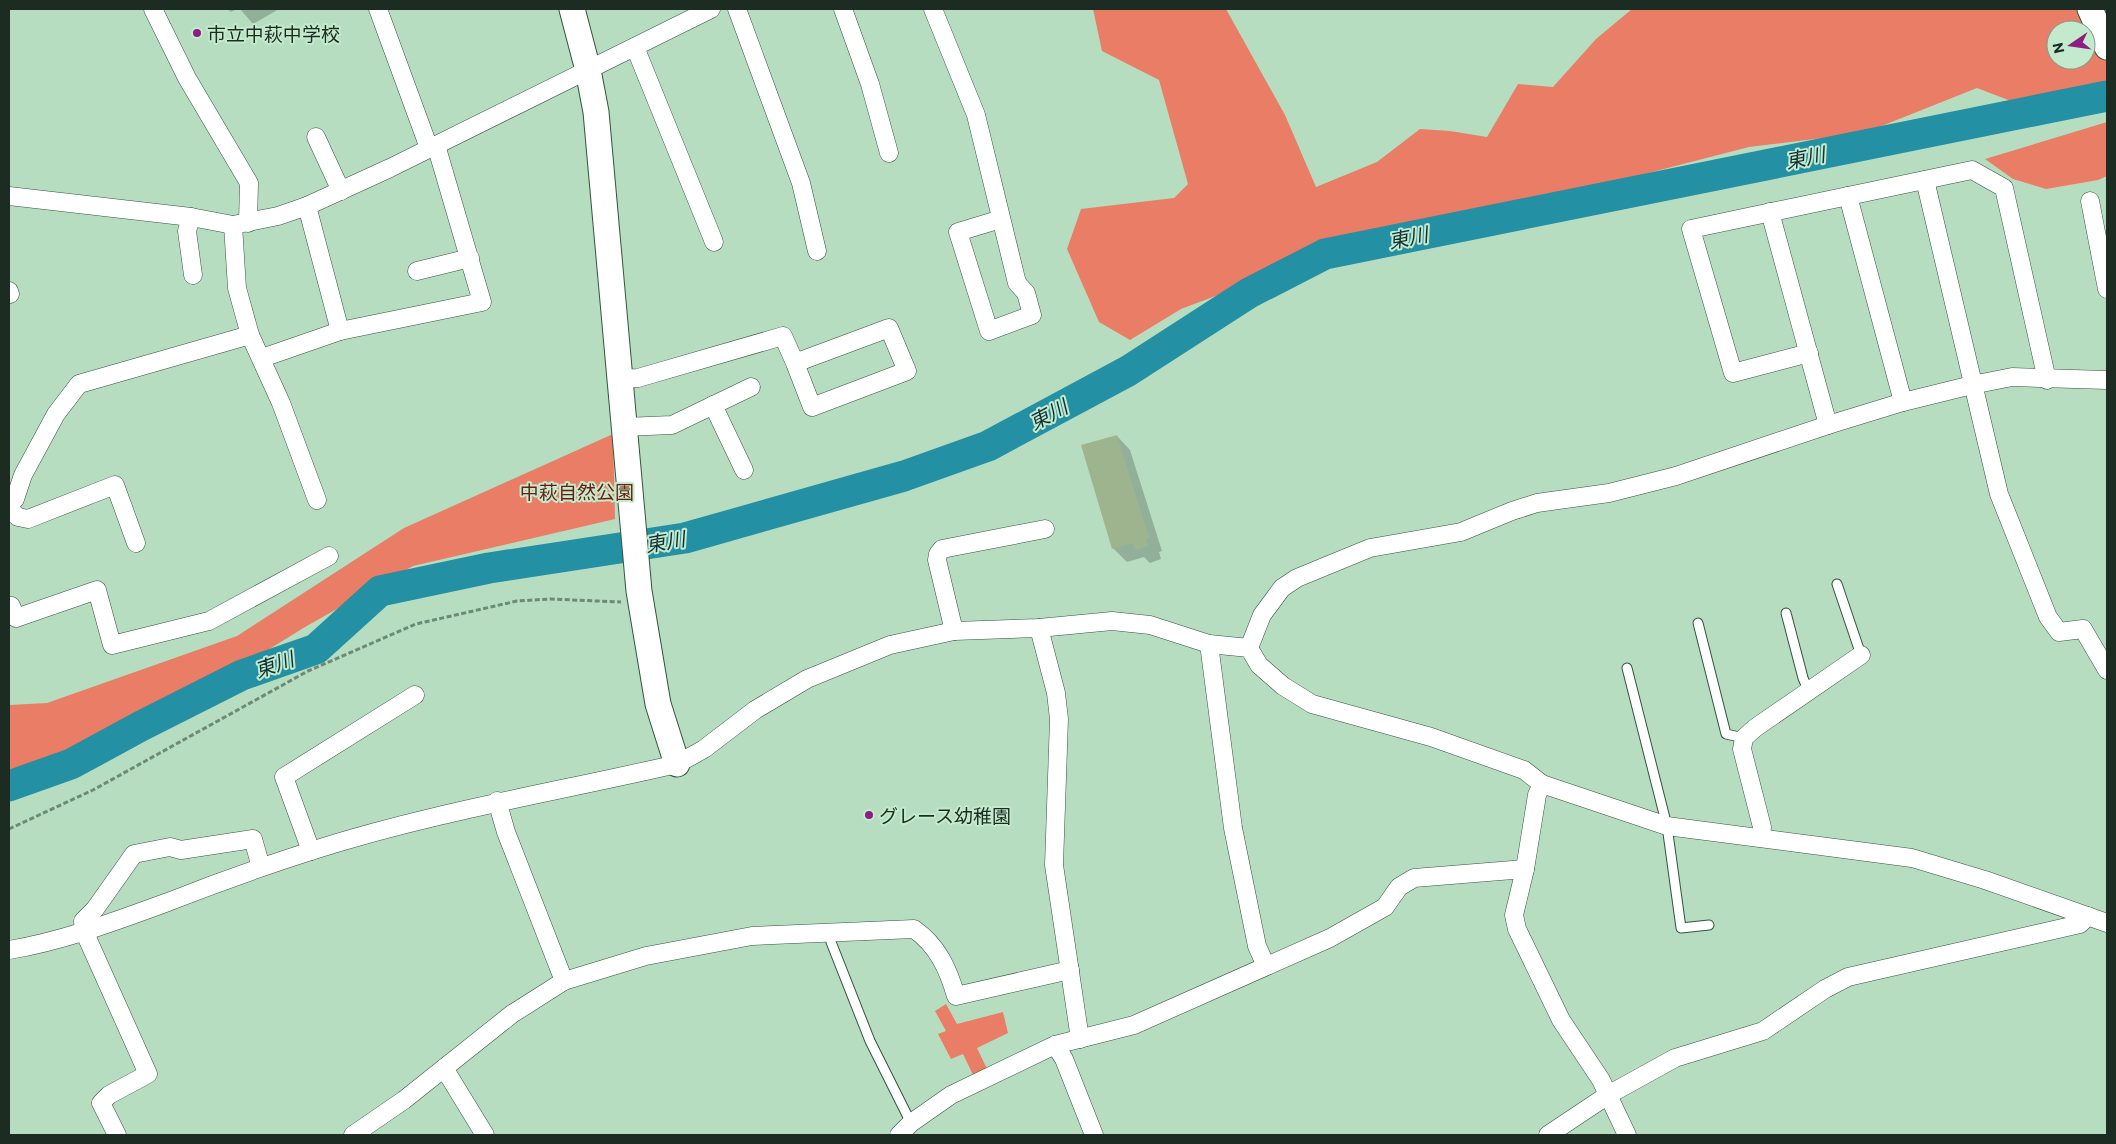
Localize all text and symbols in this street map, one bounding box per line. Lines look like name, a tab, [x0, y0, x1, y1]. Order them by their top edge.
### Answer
north arrow	[2046, 20, 2096, 70]
place label: 市立中萩中学校	[207, 22, 340, 45]
marker: 市立中萩中学校	[191, 27, 203, 39]
text: N	[2048, 41, 2067, 55]
water label: 東川	[1783, 141, 1829, 173]
water label: 東川	[1386, 221, 1432, 253]
water label: 東川	[1025, 393, 1073, 434]
park label: 中萩自然公園	[520, 480, 634, 503]
water label: 東川	[643, 525, 689, 556]
water label: 東川	[251, 645, 299, 682]
place label: グレース幼稚園	[879, 804, 1011, 827]
marker: グレース幼稚園	[863, 809, 875, 821]

